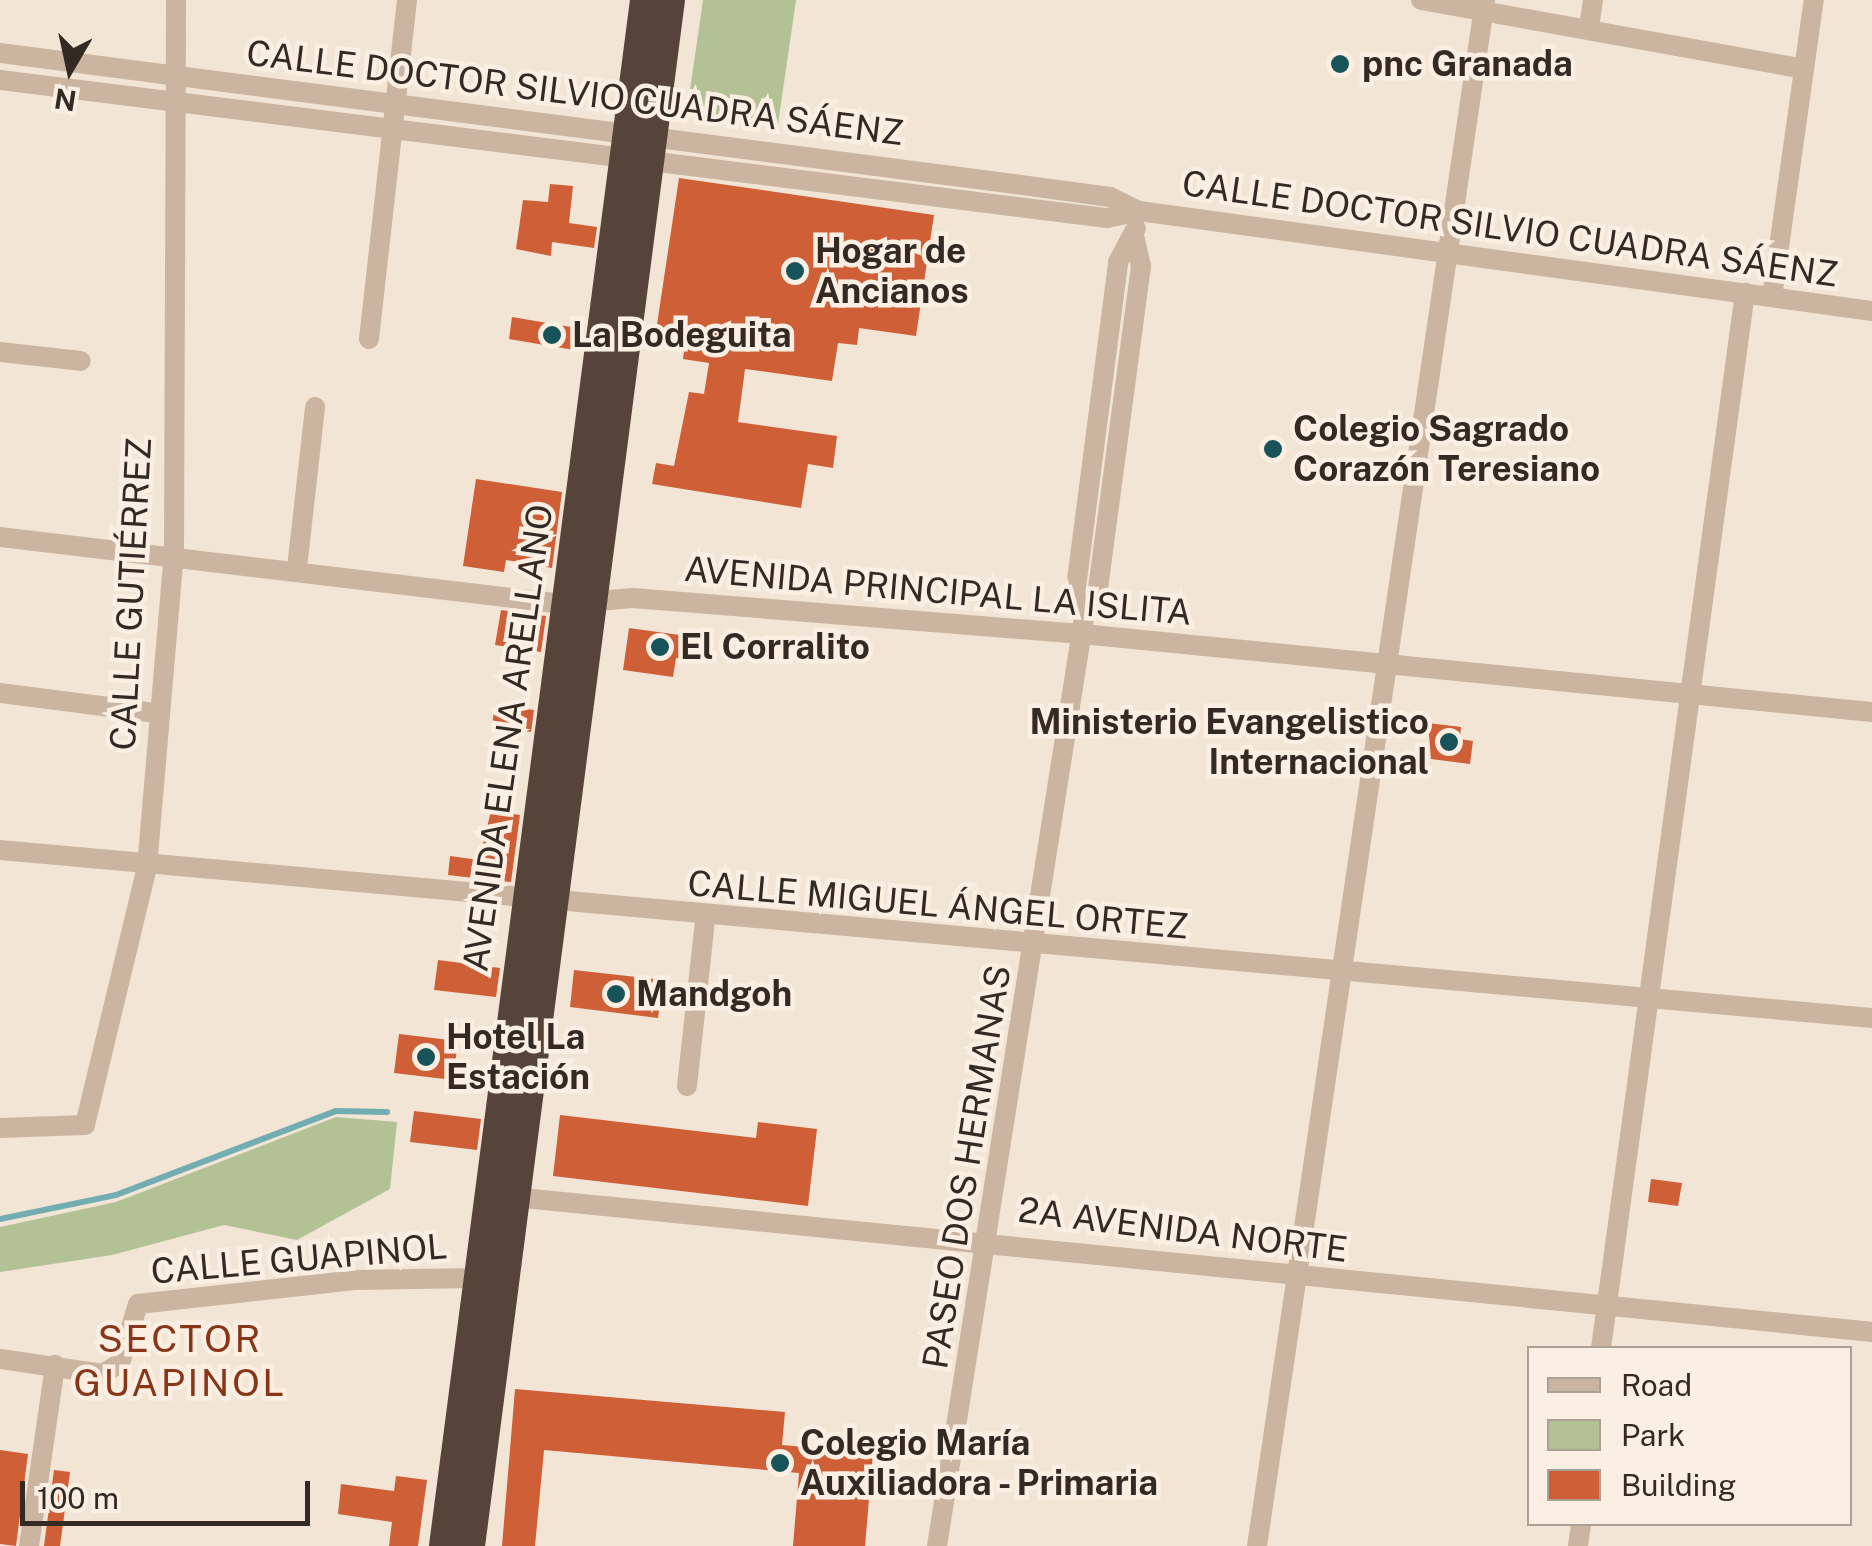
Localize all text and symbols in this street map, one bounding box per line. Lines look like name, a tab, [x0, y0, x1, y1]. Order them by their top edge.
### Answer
north arrow	[20, 20, 120, 120]
street label: CALLE DOCTOR SILVIO CUADRA SÁENZ	[244, 32, 906, 154]
place label: pnc Granada	[1362, 43, 1573, 85]
marker: pnc Granada	[1327, 51, 1353, 77]
text: N	[52, 82, 79, 118]
street label: CALLE DOCTOR SILVIO CUADRA SÁENZ	[1179, 162, 1841, 296]
place label: Hogar de Ancianos	[815, 230, 969, 312]
marker: Hogar de Ancianos	[784, 260, 806, 282]
place label: La Bodeguita	[572, 314, 792, 356]
marker: La Bodeguita	[541, 324, 563, 346]
place label: Colegio Sagrado Corazón Teresiano	[1293, 408, 1600, 490]
street label: CALLE GUTIÉRREZ	[102, 436, 160, 752]
marker: Colegio Sagrado Corazón Teresiano	[1262, 438, 1284, 460]
street label: AVENIDA ELENA ARELLANO	[454, 502, 562, 974]
street label: AVENIDA PRINCIPAL LA ISLITA	[683, 548, 1193, 634]
place label: El Corralito	[680, 626, 870, 668]
marker: El Corralito	[649, 636, 671, 658]
place label: Ministerio Evangelistico Internacional	[1029, 701, 1429, 783]
marker: Ministerio Evangelistico Internacional	[1438, 731, 1460, 753]
street label: CALLE MIGUEL ÁNGEL ORTEZ	[686, 862, 1190, 948]
street label: PASEO DOS HERMANAS	[914, 962, 1020, 1372]
place label: Mandgoh	[636, 973, 792, 1015]
marker: Mandgoh	[605, 983, 627, 1005]
place label: Hotel La Estación	[446, 1016, 590, 1098]
marker: Hotel La Estación	[415, 1046, 437, 1068]
street label: 2A AVENIDA NORTE	[1016, 1189, 1350, 1271]
street label: CALLE GUAPINOL	[149, 1225, 449, 1293]
district label: SECTOR GUAPINOL	[73, 1316, 287, 1406]
legend	[1527, 1346, 1852, 1526]
text: Road	[1621, 1367, 1692, 1403]
text: Park	[1621, 1417, 1685, 1453]
place label: Colegio María Auxiliadora - Primaria	[800, 1422, 1163, 1504]
marker: Colegio María Auxiliadora - Primaria	[769, 1452, 791, 1474]
scale bar	[25, 1461, 315, 1523]
text: Building	[1621, 1467, 1736, 1503]
text: 100 m	[37, 1480, 119, 1516]

